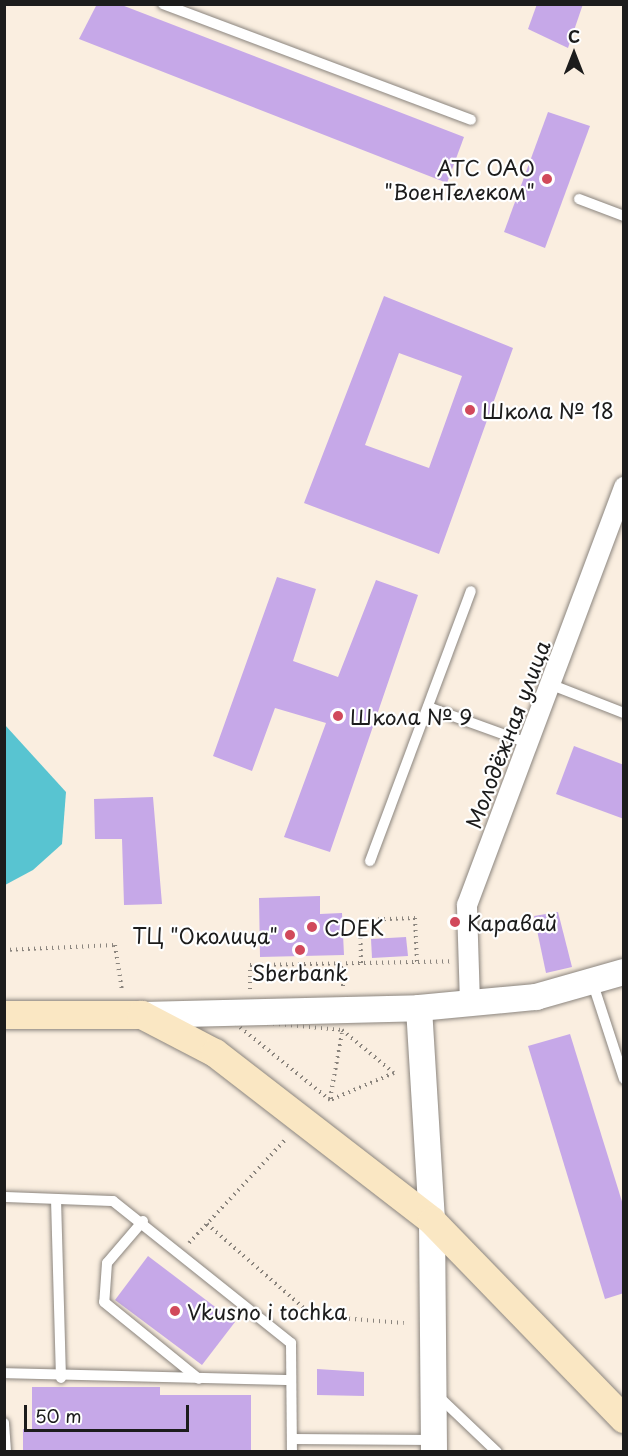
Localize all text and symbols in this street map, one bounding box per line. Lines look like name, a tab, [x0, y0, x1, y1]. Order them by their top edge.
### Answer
north arrow	[544, 24, 604, 84]
text: С	[568, 24, 580, 48]
place label: АТС ОАО "ВоенТелеком"	[384, 154, 535, 204]
marker: АТС ОАО "ВоенТелеком"	[540, 172, 554, 186]
place label: Школа № 18	[482, 397, 615, 423]
marker: Школа № 18	[463, 403, 477, 417]
street label: Молодёжная улица	[459, 636, 555, 832]
place label: Школа № 9	[350, 703, 472, 729]
marker: Школа № 9	[331, 709, 345, 723]
place label: Каравай	[467, 909, 557, 935]
place label: CDEK	[324, 914, 384, 940]
marker: Каравай	[448, 915, 462, 929]
marker: CDEK	[305, 920, 319, 934]
place label: ТЦ "Околица"	[132, 922, 278, 948]
marker: ТЦ "Околица"	[283, 928, 297, 942]
marker: Sberbank	[293, 943, 307, 957]
place label: Sberbank	[252, 959, 348, 985]
place label: Vkusno i tochka	[187, 1298, 347, 1324]
marker: Vkusno i tochka	[168, 1304, 182, 1318]
scale bar	[27, 1393, 192, 1431]
text: 50 m	[35, 1402, 82, 1429]

